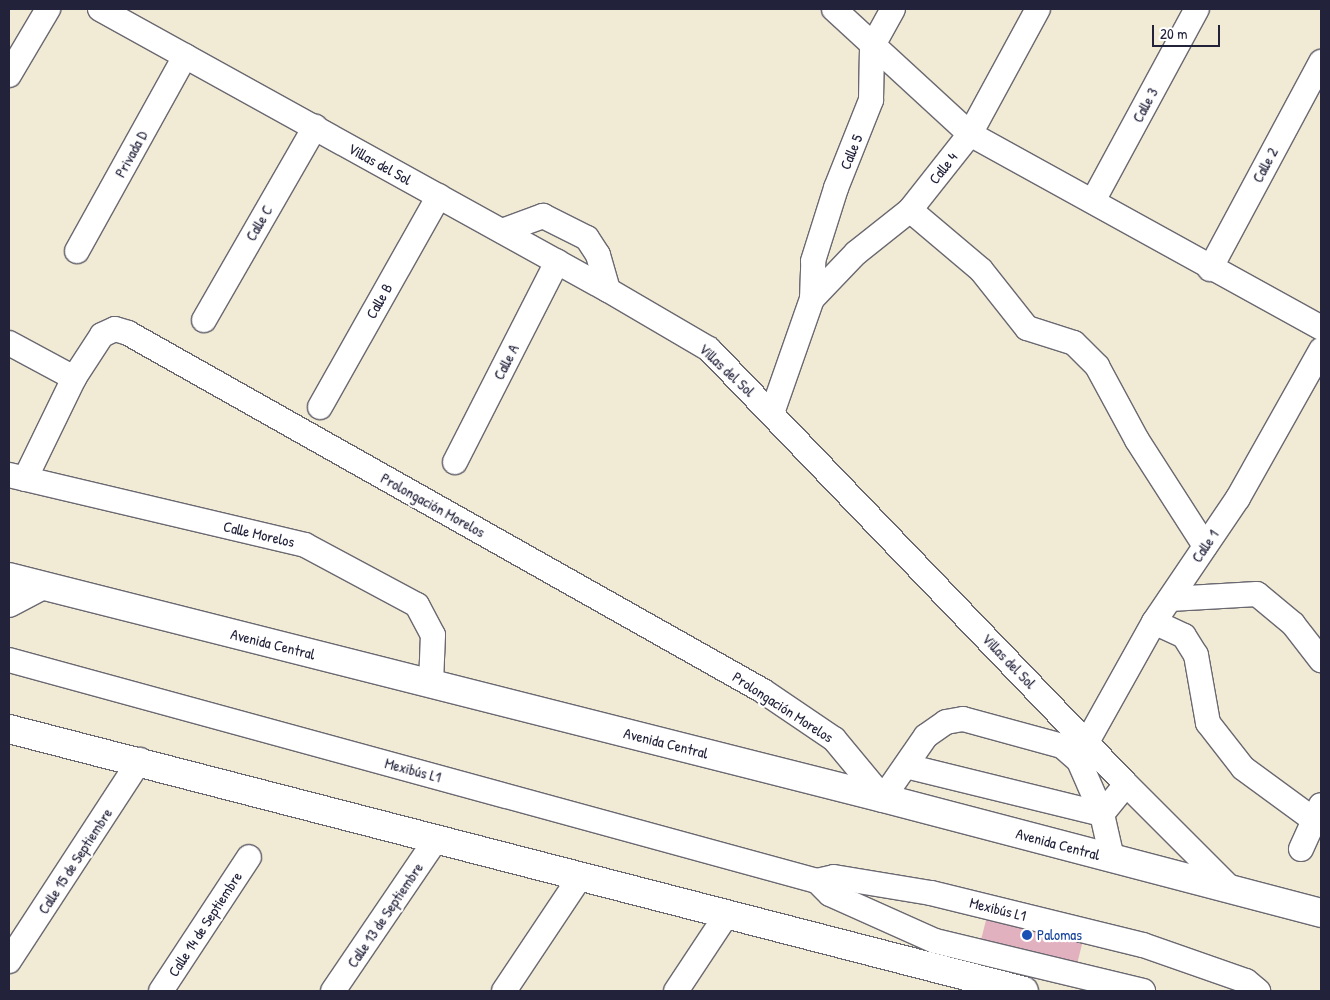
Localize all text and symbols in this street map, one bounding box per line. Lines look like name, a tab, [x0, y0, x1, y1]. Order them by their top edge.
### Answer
scale bar	[1155, 15, 1222, 47]
text: 20 m	[1160, 23, 1187, 44]
street label: Calle 3	[1128, 85, 1162, 125]
street label: Privada D	[111, 128, 151, 180]
street label: Calle 5	[836, 132, 866, 172]
street label: Villas del Sol	[345, 139, 415, 189]
street label: Calle 2	[1248, 144, 1282, 186]
street label: Calle 4	[925, 148, 961, 188]
street label: Calle C	[242, 202, 276, 244]
street label: Calle B	[362, 280, 396, 322]
street label: Villas del Sol	[695, 340, 759, 400]
street label: Calle A	[490, 341, 522, 383]
street label: Prolongación Morelos	[378, 469, 488, 541]
street label: Calle Morelos	[222, 517, 296, 551]
street label: Calle 1	[1188, 526, 1222, 566]
street label: Avenida Central	[229, 625, 317, 663]
street label: Villas del Sol	[978, 630, 1040, 692]
street label: Prolongación Morelos	[729, 668, 837, 746]
street label: Avenida Central	[622, 724, 710, 762]
street label: Mexibús L1	[383, 754, 443, 786]
street label: Calle 15 de Septiembre	[34, 805, 116, 917]
street label: Avenida Central	[1014, 824, 1102, 864]
street label: Calle 13 de Septiembre	[343, 859, 427, 971]
street label: Calle 14 de Septiembre	[164, 868, 246, 980]
street label: Mexibús L1	[968, 893, 1028, 925]
place label: Palomas	[1037, 926, 1082, 944]
marker: Palomas	[1021, 929, 1033, 941]

